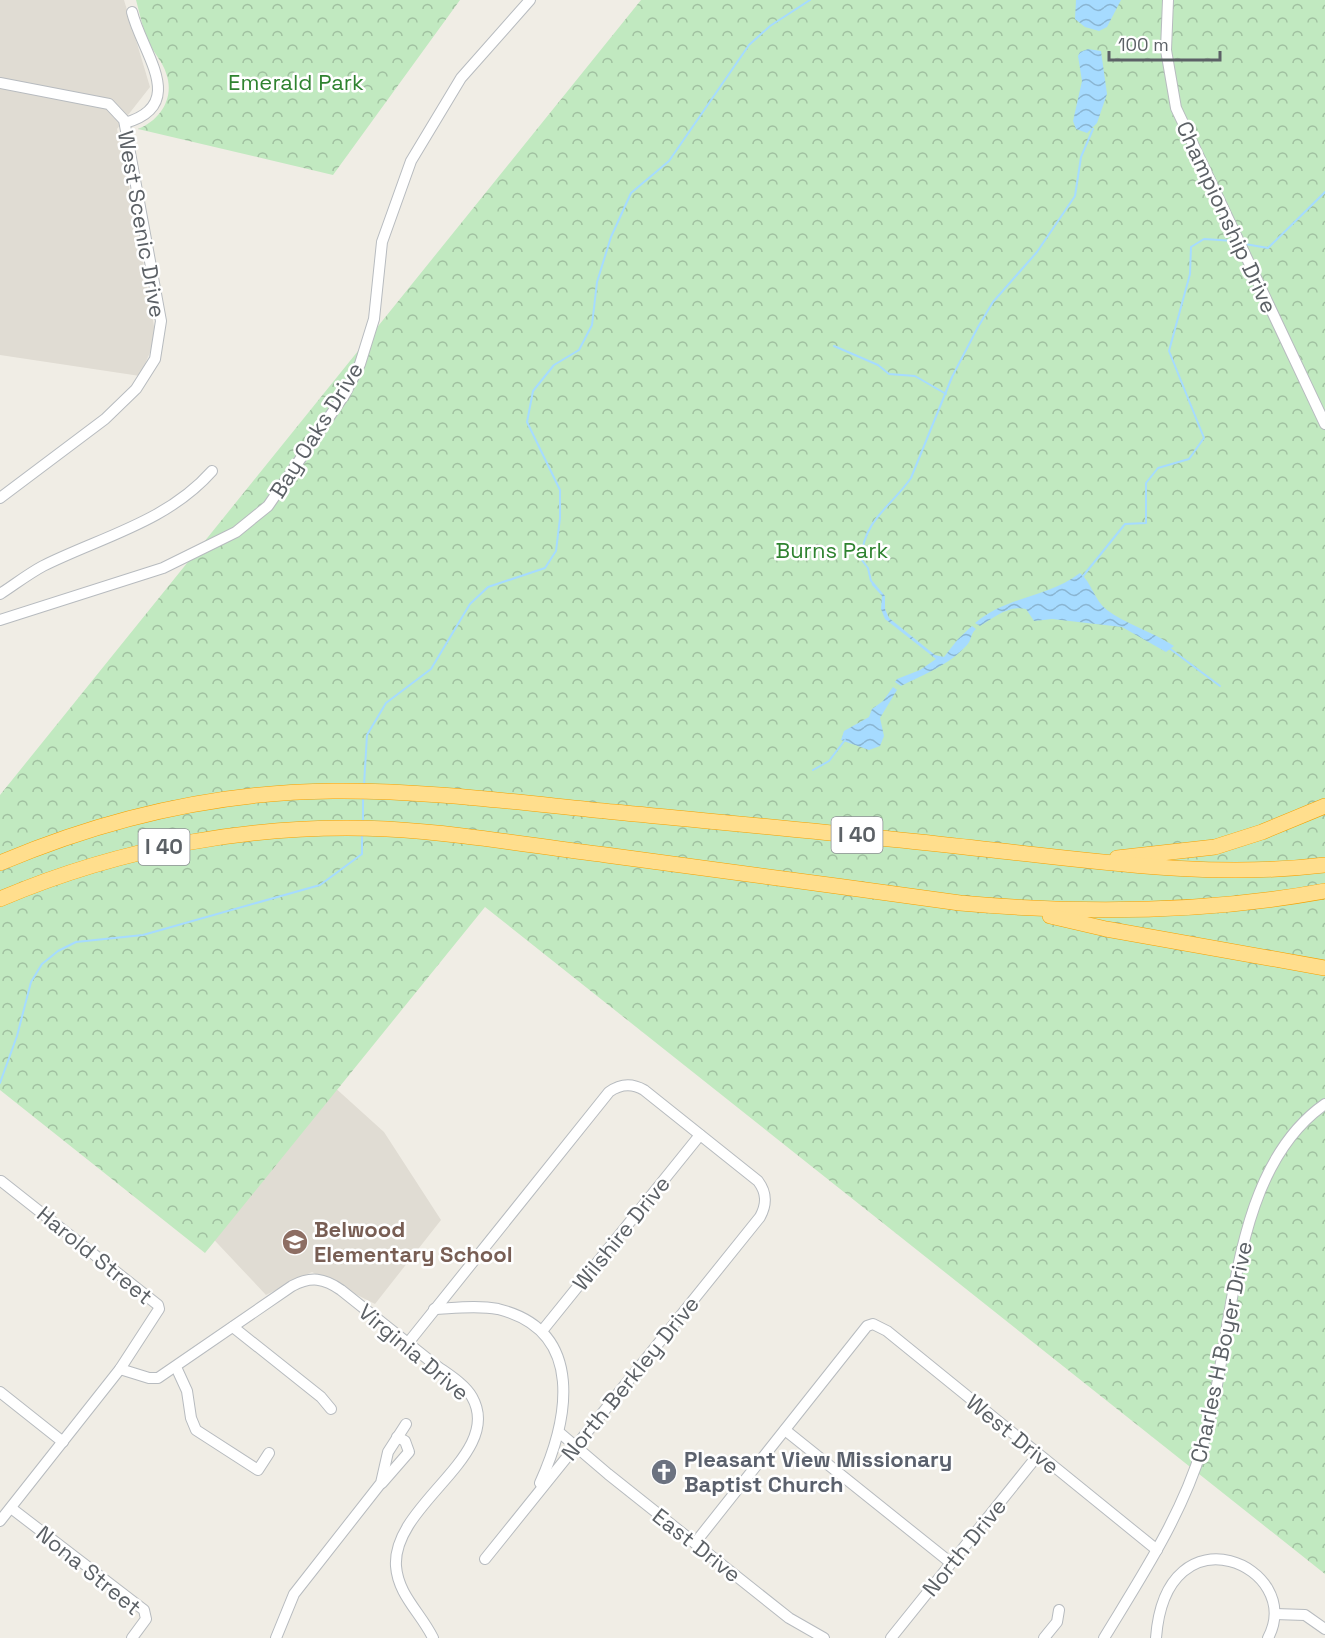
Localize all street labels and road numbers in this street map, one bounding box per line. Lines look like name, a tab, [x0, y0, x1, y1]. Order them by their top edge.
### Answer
street label: Championship Drive	[1170, 116, 1284, 318]
street label: West Scenic Drive	[112, 128, 172, 320]
street label: Bay Oaks Drive	[263, 357, 369, 503]
road number: I 40	[832, 817, 882, 853]
road number: I 40	[138, 829, 190, 865]
street label: Wilshire Drive	[566, 1170, 676, 1296]
street label: Harold Street	[31, 1200, 159, 1310]
street label: Charles H Boyer Drive	[1184, 1239, 1258, 1465]
street label: North Berkley Drive	[555, 1290, 705, 1466]
street label: Virginia Drive	[353, 1297, 475, 1407]
street label: West Drive	[961, 1388, 1065, 1480]
street label: North Drive	[916, 1492, 1012, 1602]
street label: East Drive	[647, 1502, 747, 1588]
street label: Nona Street	[31, 1519, 147, 1621]

